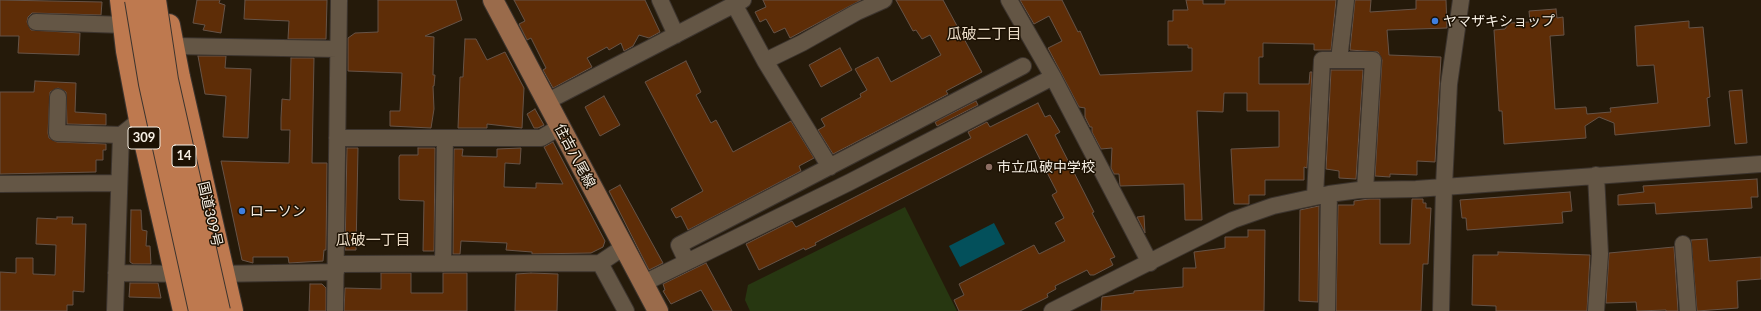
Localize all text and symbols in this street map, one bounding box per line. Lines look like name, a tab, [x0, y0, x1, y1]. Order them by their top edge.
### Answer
place label: ヤマザキショップ	[1443, 13, 1555, 29]
marker: ヤマザキショップ	[1430, 16, 1440, 26]
district label: 瓜破二丁目	[947, 25, 1021, 43]
street label: 住吉八尾線	[551, 121, 599, 191]
road number: 309	[128, 127, 160, 149]
road number: 14	[172, 145, 196, 167]
place label: 市立瓜破中学校	[997, 159, 1095, 175]
marker: 市立瓜破中学校	[984, 162, 994, 172]
street label: 国道309号	[194, 180, 226, 248]
place label: ローソン	[250, 203, 306, 219]
marker: ローソン	[237, 206, 247, 216]
district label: 瓜破一丁目	[336, 231, 410, 249]

